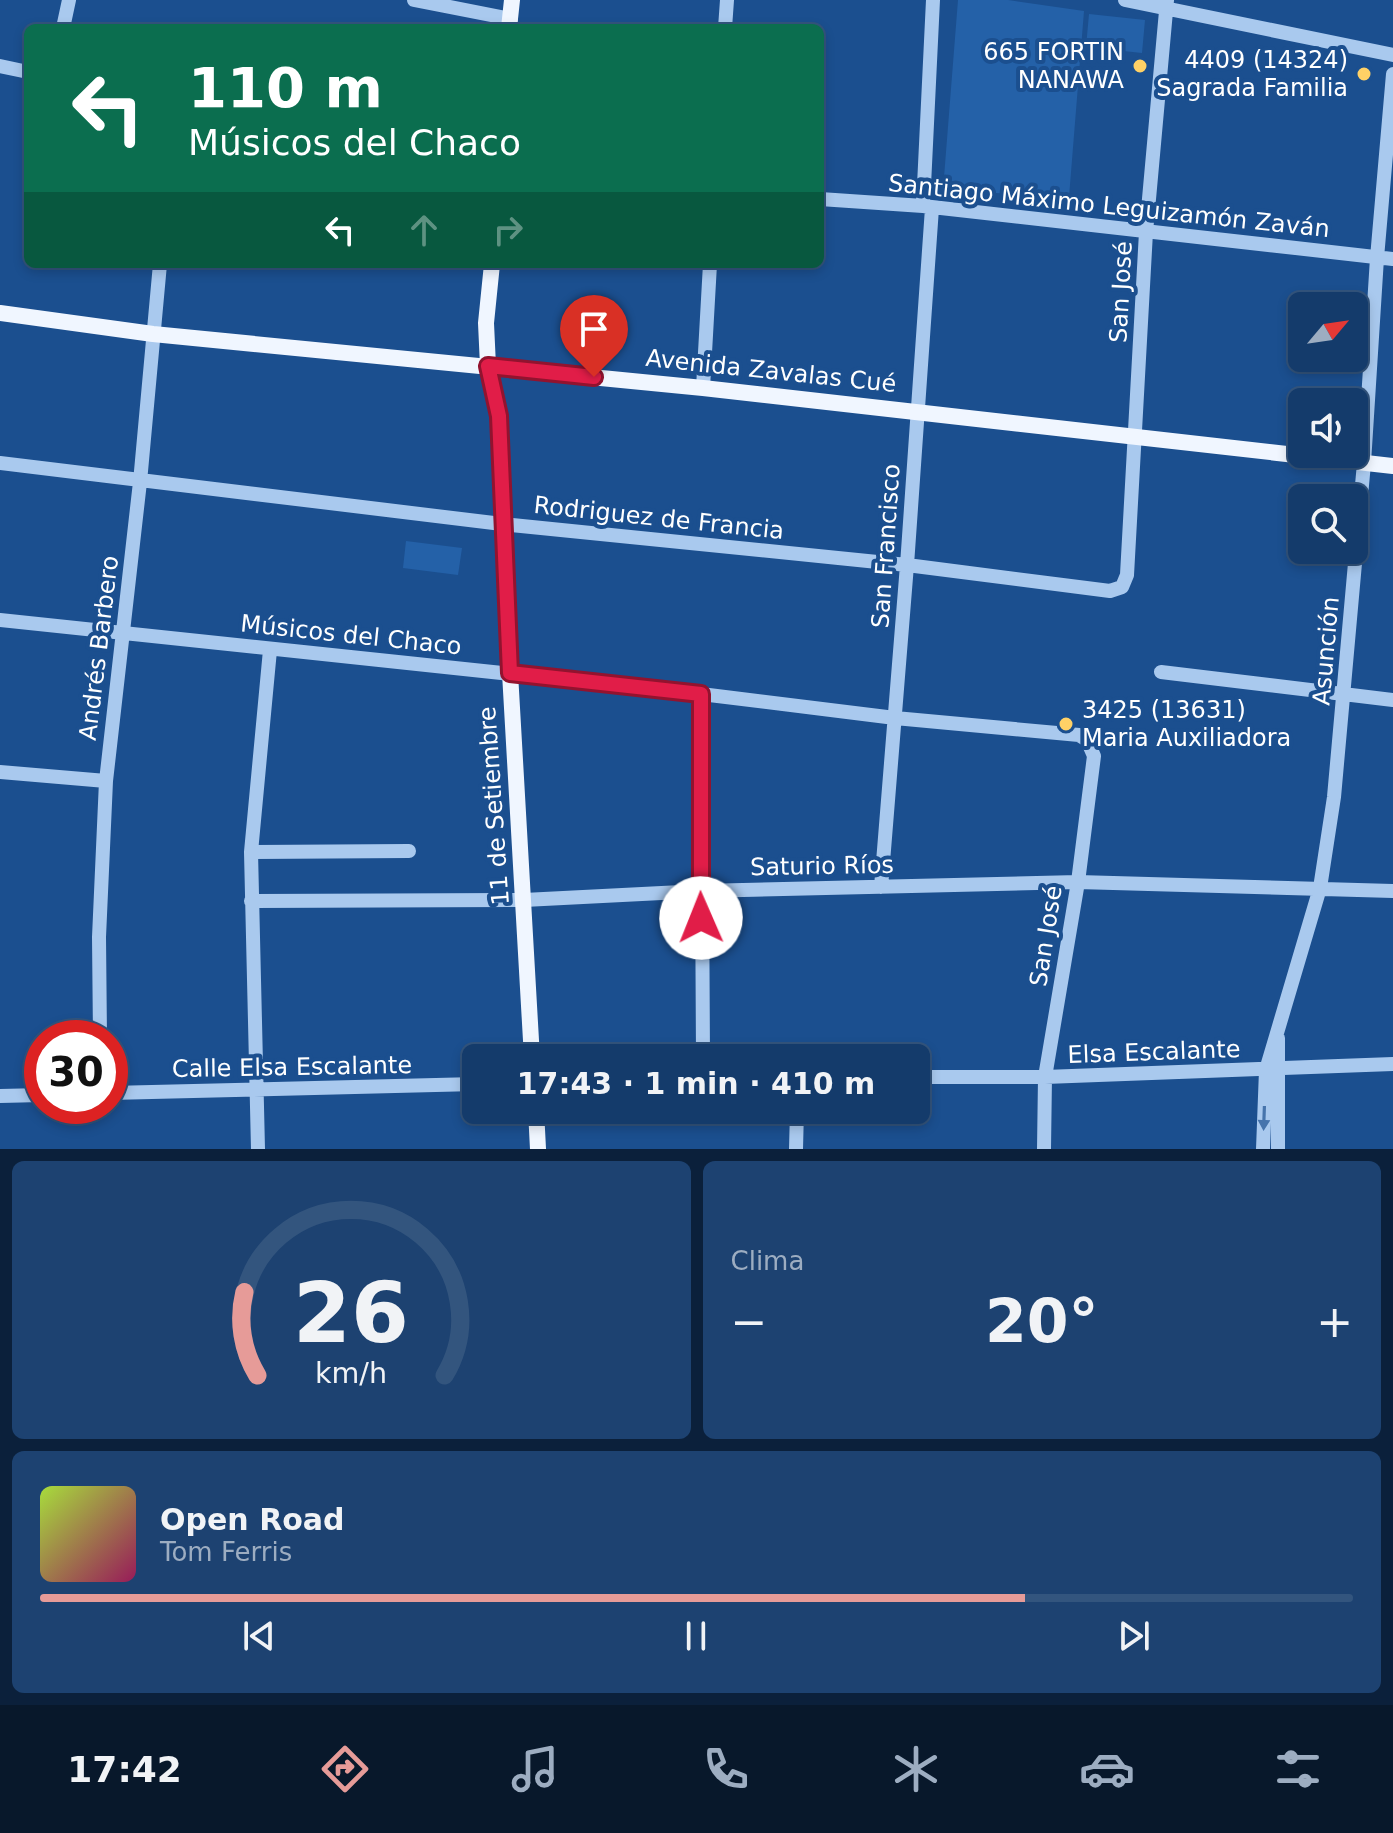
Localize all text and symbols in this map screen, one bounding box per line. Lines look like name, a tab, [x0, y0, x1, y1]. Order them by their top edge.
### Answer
place label: 665 FORTIN NANAWA	[983, 38, 1125, 94]
place label: 4409 (14324) Sagrada Familia	[1156, 46, 1348, 102]
text: 110 m	[188, 55, 383, 120]
icon: left	[56, 56, 160, 160]
marker: 665 FORTIN NANAWA	[1131, 57, 1149, 75]
marker: 4409 (14324) Sagrada Familia	[1355, 65, 1373, 83]
text: Músicos del Chaco	[188, 122, 521, 163]
street label: Santiago Máximo Leguizamón Zaván	[887, 169, 1331, 243]
icon: left	[318, 208, 362, 252]
icon: ahead	[402, 208, 446, 252]
icon: right	[486, 208, 530, 252]
street label: San José	[1104, 240, 1138, 344]
north arrow	[1288, 292, 1368, 372]
map controls	[1288, 292, 1368, 564]
pin	[560, 295, 628, 377]
icon: arrive	[572, 307, 616, 351]
street label: Avenida Zavalas Cué	[644, 344, 898, 398]
button: sound	[1288, 388, 1368, 468]
street label: San Francisco	[866, 463, 906, 629]
button: search	[1288, 484, 1368, 564]
street label: Rodriguez de Francia	[532, 491, 786, 545]
street label: Andrés Barbero	[74, 554, 124, 742]
street label: Asunción	[1307, 595, 1345, 707]
street label: Músicos del Chaco	[239, 609, 463, 661]
place label: 3425 (13631) Maria Auxiliadora	[1082, 696, 1291, 752]
street label: 11 de Setiembre	[473, 706, 515, 906]
marker: 3425 (13631) Maria Auxiliadora	[1057, 715, 1075, 733]
street label: Saturio Ríos	[750, 851, 894, 881]
position arrow	[659, 876, 743, 960]
street label: San José	[1024, 884, 1068, 988]
speed limit sign: 30	[24, 1020, 128, 1124]
street label: Elsa Escalante	[1067, 1035, 1241, 1069]
street label: Calle Elsa Escalante	[172, 1051, 412, 1083]
text: 17:43 · 1 min · 410 m	[517, 1066, 875, 1101]
one-way arrow	[1258, 1106, 1271, 1131]
text: Clima	[731, 1246, 804, 1276]
text: 26	[293, 1265, 409, 1362]
text: 20°	[985, 1286, 1099, 1356]
text: −	[731, 1296, 767, 1347]
text: +	[1316, 1296, 1353, 1347]
text: km/h	[315, 1356, 387, 1390]
text: Open Road	[160, 1502, 345, 1537]
text: Tom Ferris	[160, 1537, 292, 1567]
icon: previous	[237, 1614, 281, 1658]
icon: pause	[674, 1614, 718, 1658]
icon: next	[1112, 1614, 1156, 1658]
icon: directions	[317, 1741, 373, 1797]
icon: music	[507, 1741, 563, 1797]
icon: phone	[698, 1741, 754, 1797]
icon: climate	[888, 1741, 944, 1797]
icon: car	[1079, 1741, 1135, 1797]
icon: filters	[1270, 1741, 1326, 1797]
text: 17:42	[67, 1749, 182, 1790]

